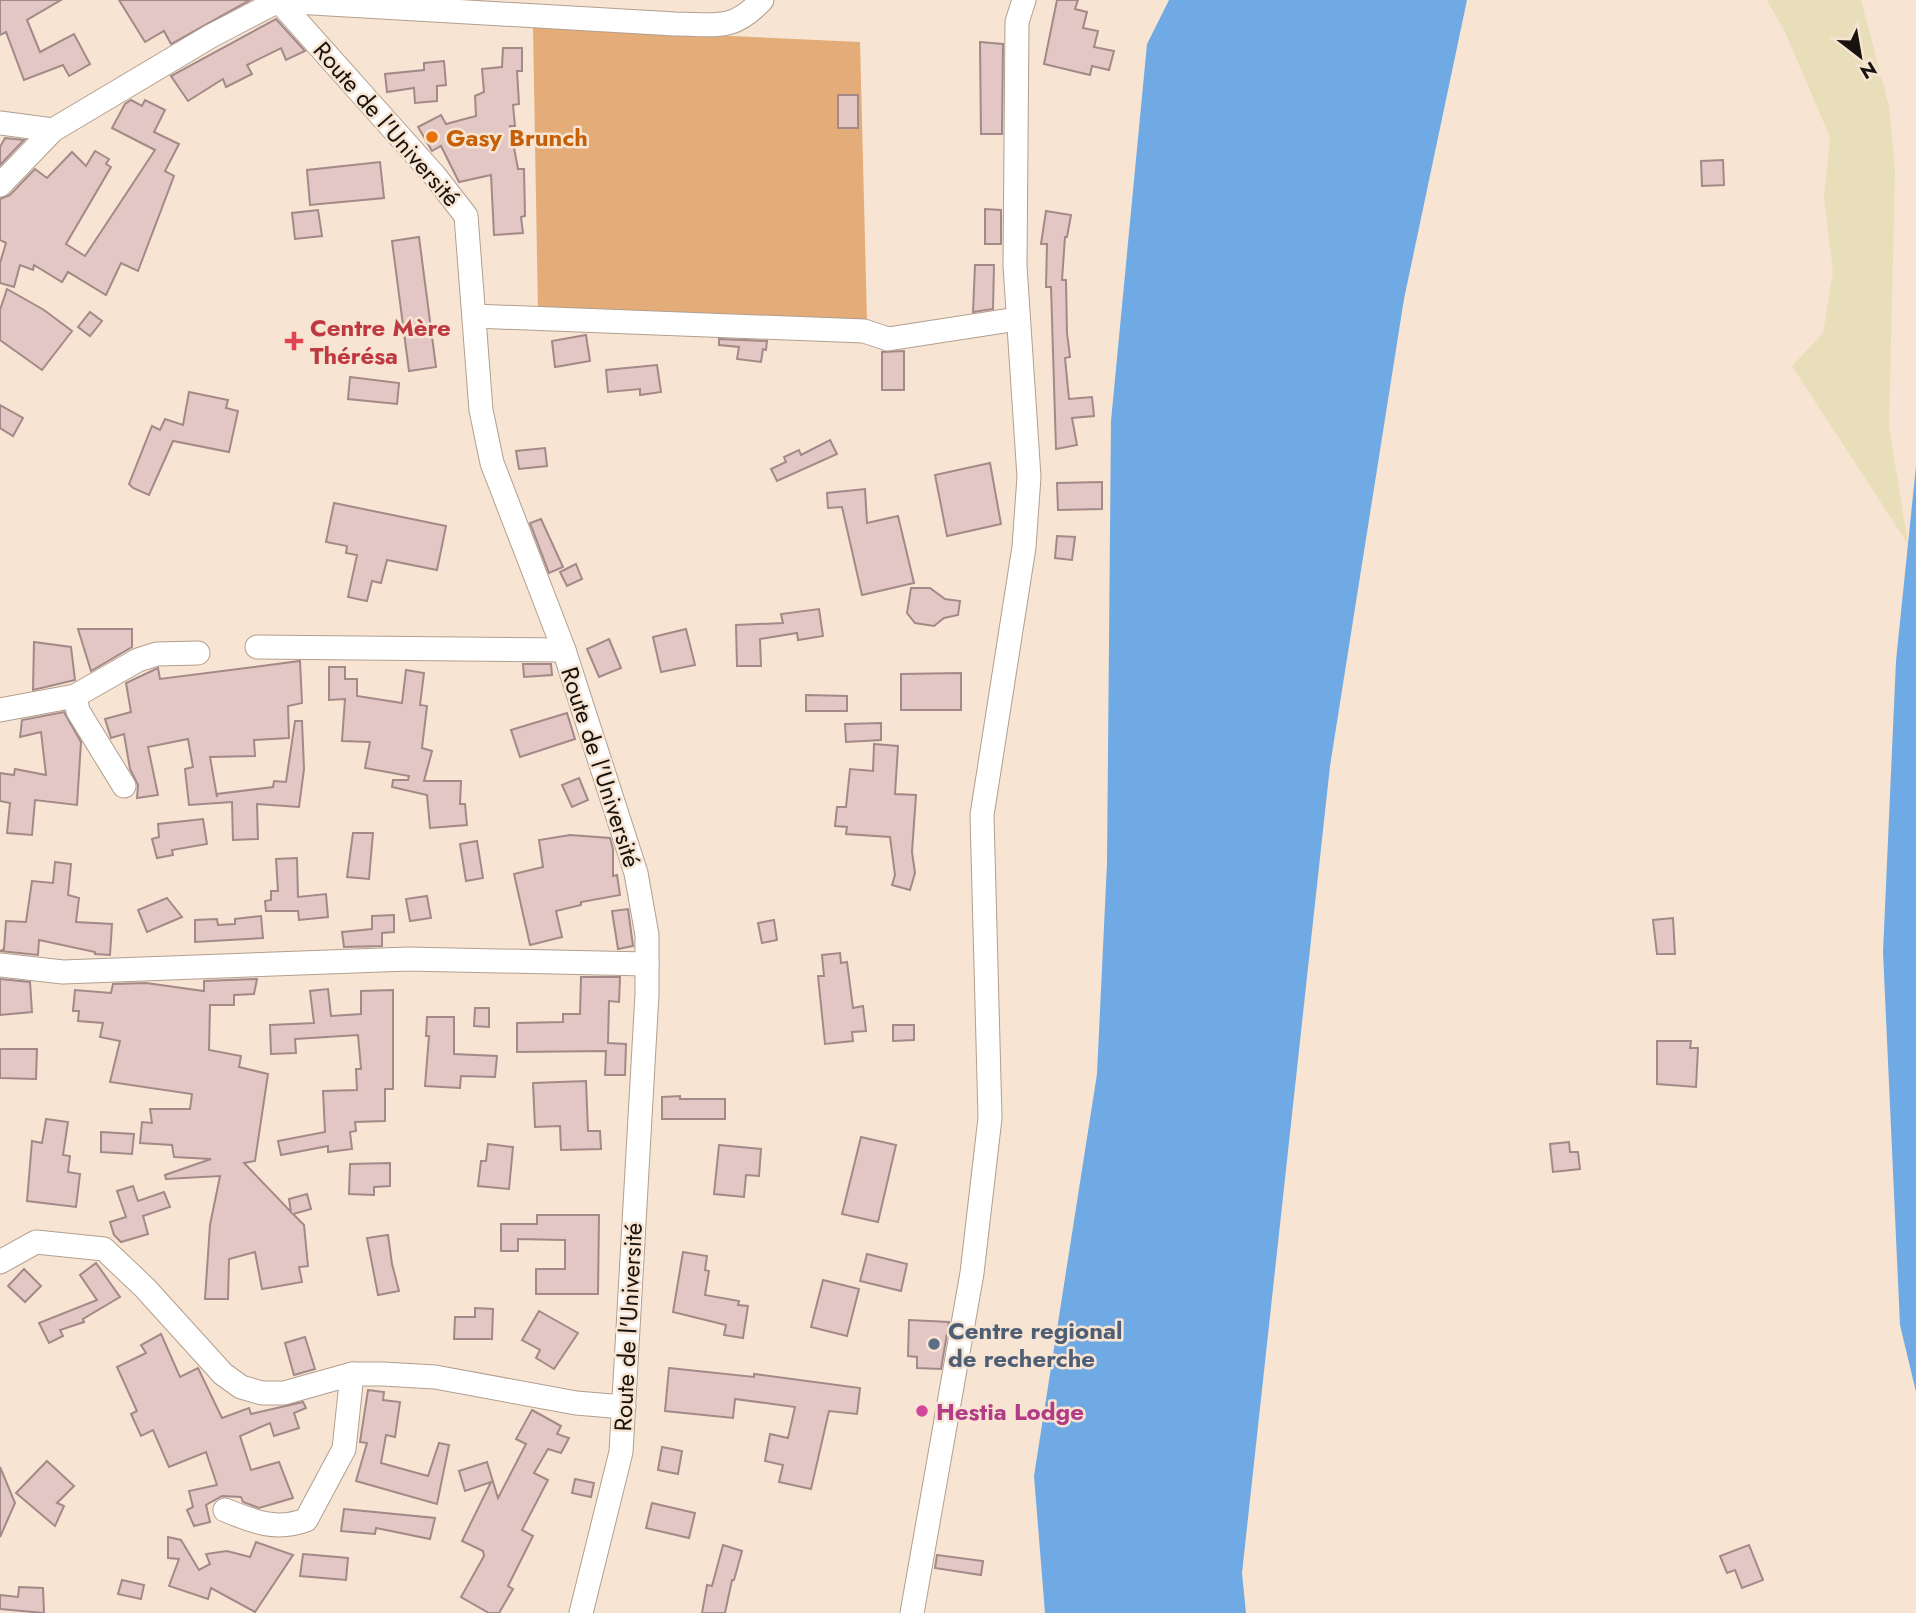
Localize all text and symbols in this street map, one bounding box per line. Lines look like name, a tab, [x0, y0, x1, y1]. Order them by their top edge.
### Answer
north arrow	[1825, 21, 1895, 91]
street label: Route de l'Université	[305, 34, 469, 214]
text: N	[1855, 55, 1882, 86]
place label: Gasy Brunch	[446, 120, 588, 155]
marker: Gasy Brunch	[424, 129, 440, 145]
place label: Centre Mère Thérésa	[310, 310, 451, 373]
marker: Centre Mère Thérésa	[284, 331, 304, 351]
street label: Route de l'Université	[552, 662, 650, 872]
street label: Route de l'Université	[605, 1222, 651, 1432]
place label: Centre regional de recherche	[948, 1313, 1122, 1376]
marker: Centre regional de recherche	[926, 1336, 942, 1352]
place label: Hestia Lodge	[936, 1394, 1084, 1429]
marker: Hestia Lodge	[914, 1403, 930, 1419]

